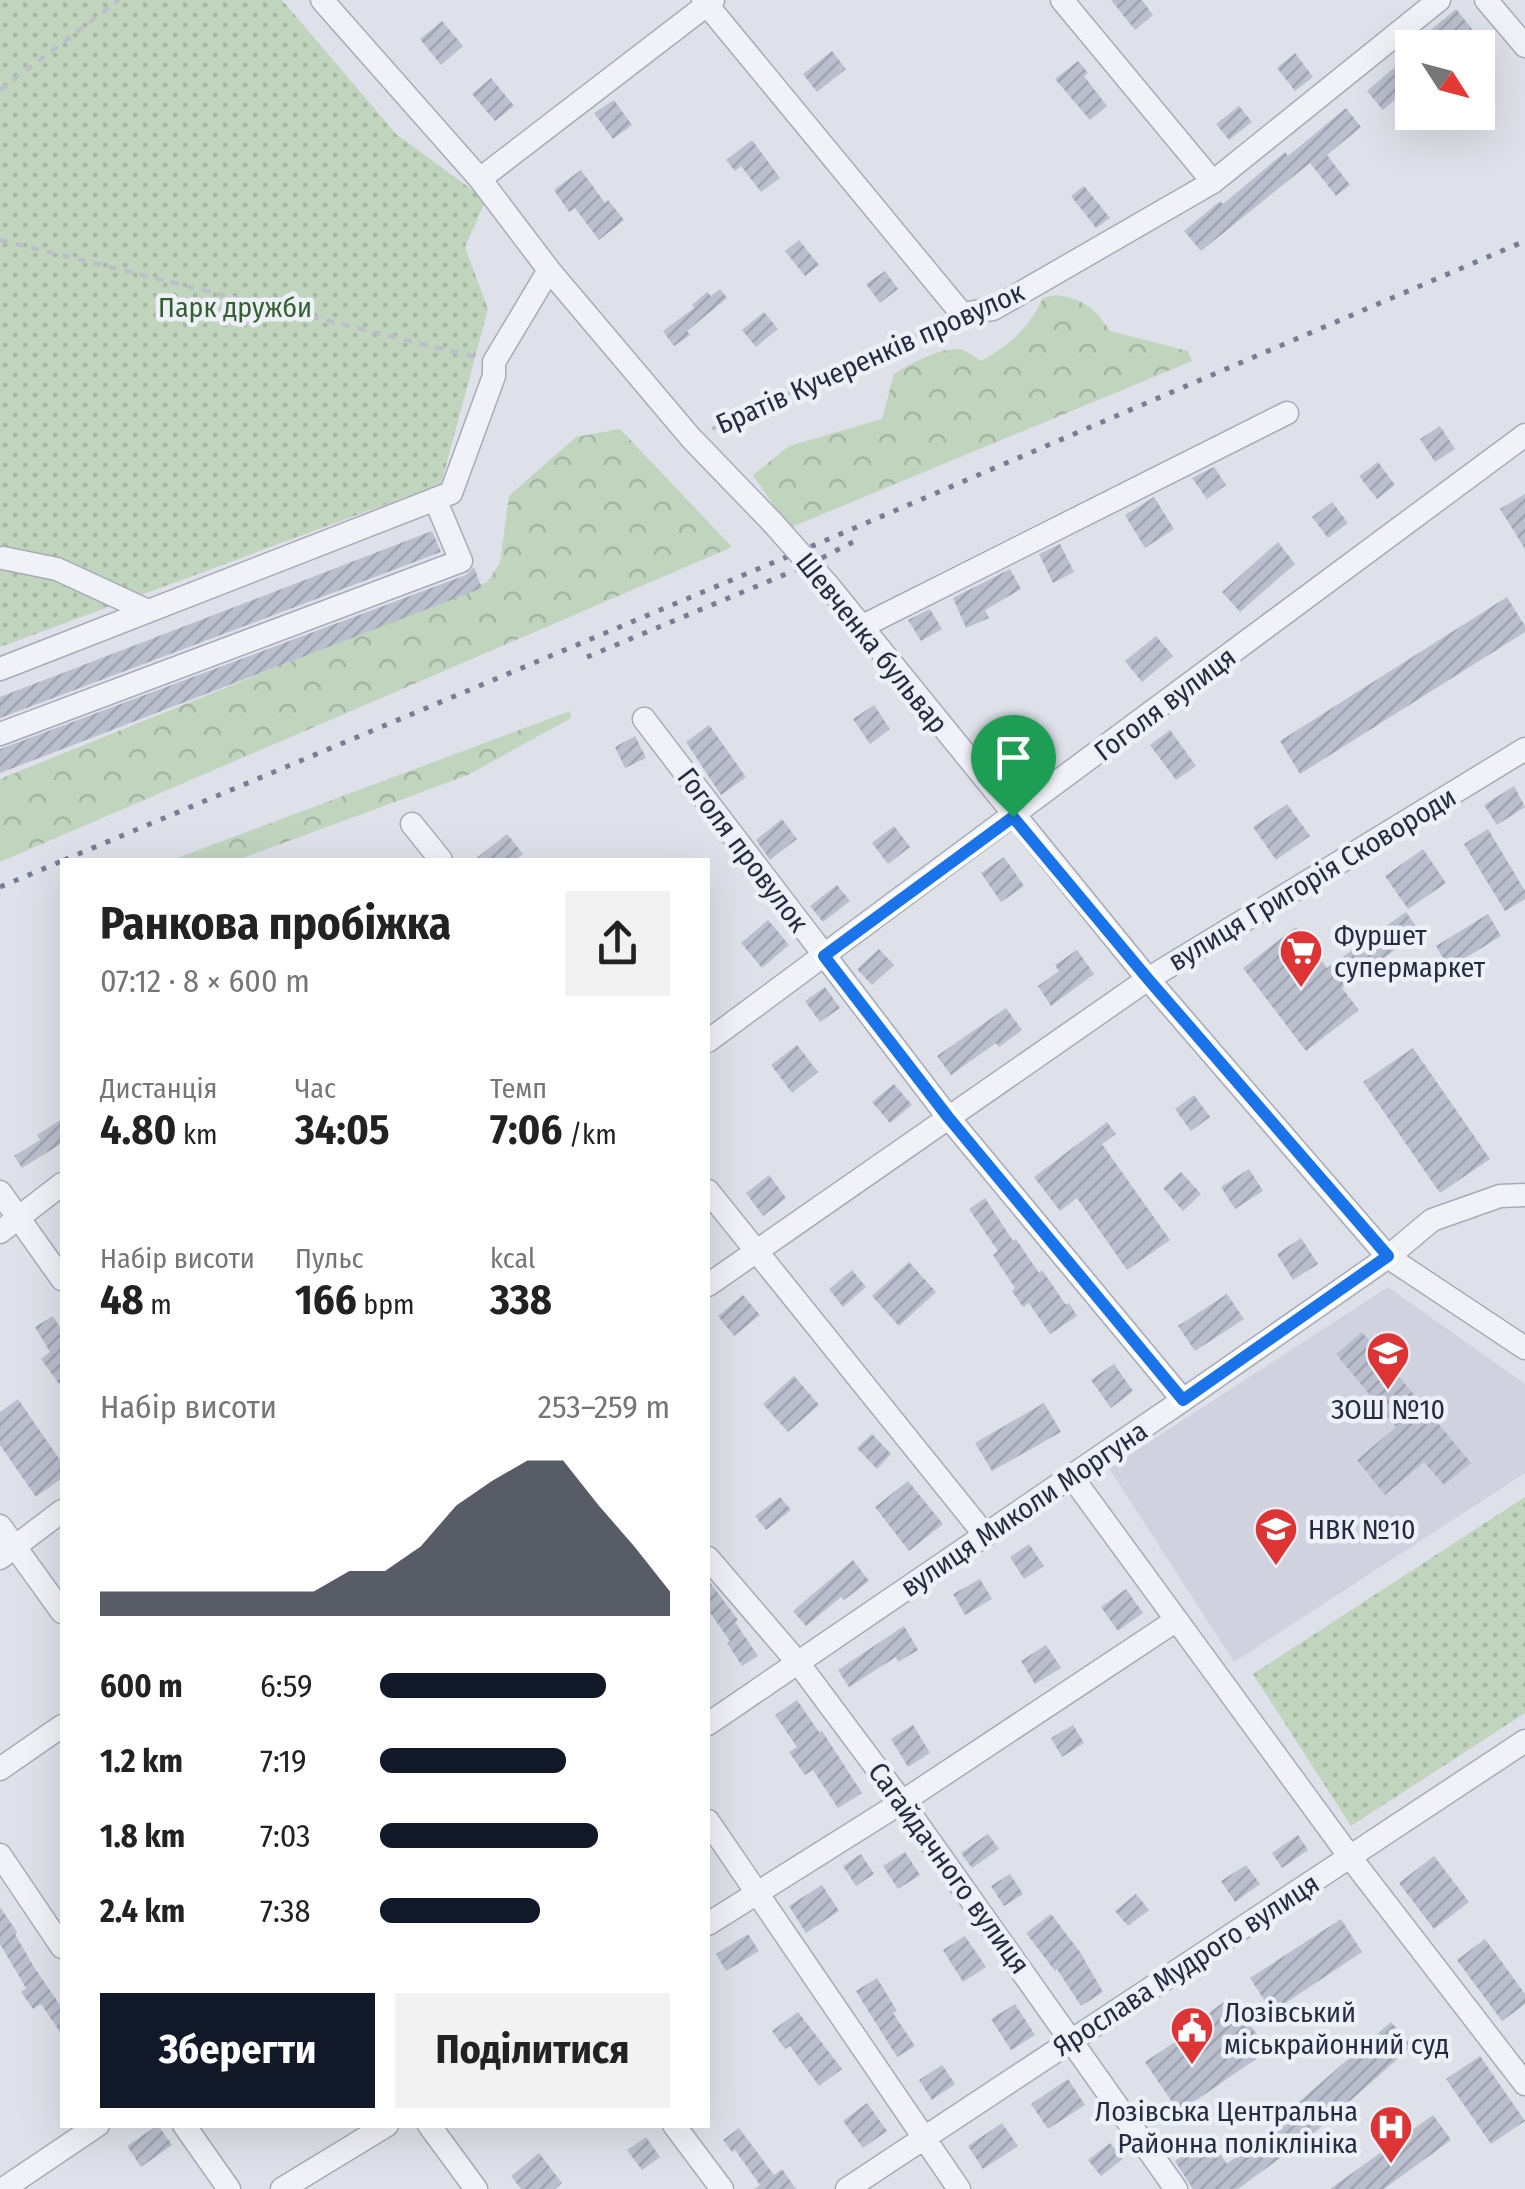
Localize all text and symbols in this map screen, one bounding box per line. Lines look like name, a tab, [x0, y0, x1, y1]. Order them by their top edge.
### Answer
north arrow	[1395, 30, 1495, 130]
map controls	[1395, 30, 1495, 130]
street label: Братів Кучеренків провулок	[711, 275, 1029, 441]
park label: Парк дружби	[158, 291, 312, 324]
street label: Шевченка бульвар	[789, 546, 955, 740]
street label: Гоголя вулиця	[1088, 640, 1242, 768]
pin	[971, 715, 1056, 818]
icon: arrive	[986, 730, 1041, 785]
street label: Гоголя провулок	[671, 761, 815, 939]
street label: вулиця Григорія Сковороди	[1162, 780, 1462, 978]
button: share	[565, 891, 670, 996]
text: Ранкова пробіжка	[100, 897, 451, 951]
place label: Фуршет супермаркет	[1334, 919, 1486, 984]
supermarket icon: Фуршет супермаркет	[1278, 928, 1324, 989]
text: 07:12 · 8 × 600 m	[100, 962, 310, 1000]
text: Дистанція	[100, 1072, 217, 1105]
text: Час	[295, 1072, 336, 1105]
text: Темп	[490, 1072, 547, 1105]
text: 4.80	[100, 1105, 176, 1155]
text: 34:05	[295, 1105, 390, 1155]
text: 7:06	[490, 1105, 562, 1155]
text: km	[176, 1118, 218, 1151]
text: /km	[562, 1118, 617, 1151]
text: Набір висоти	[100, 1242, 255, 1275]
text: Пульс	[295, 1242, 363, 1275]
text: kcal	[490, 1242, 535, 1275]
text: 48	[100, 1275, 144, 1325]
text: 166	[295, 1275, 357, 1325]
text: 338	[490, 1275, 552, 1325]
text: m	[144, 1288, 172, 1321]
text: bpm	[357, 1288, 415, 1321]
school or university icon: ЗОШ №10	[1365, 1330, 1411, 1391]
text: Набір висоти	[100, 1388, 277, 1426]
text: 253–259 m	[538, 1388, 670, 1426]
place label: ЗОШ №10	[1331, 1393, 1445, 1426]
street label: вулиця Миколи Моргуна	[894, 1414, 1154, 1604]
school or university icon: НВК №10	[1253, 1506, 1299, 1567]
place label: НВК №10	[1308, 1513, 1416, 1546]
text: 600 m	[100, 1667, 183, 1705]
text: 6:59	[260, 1667, 313, 1705]
text: 1.2 km	[100, 1742, 183, 1780]
text: 7:19	[260, 1742, 306, 1780]
street label: Сагайдачного вулиця	[861, 1756, 1037, 1980]
text: 1.8 km	[100, 1817, 185, 1855]
text: 7:03	[260, 1817, 311, 1855]
street label: Ярослава Мудрого вулиця	[1047, 1867, 1325, 2063]
text: 2.4 km	[100, 1892, 185, 1930]
text: 7:38	[260, 1892, 310, 1930]
button: Зберегти	[100, 1993, 375, 2108]
button: Поділитися	[395, 1993, 670, 2108]
place label: Лозівський міськрайонний суд	[1224, 1996, 1449, 2061]
public building icon: Лозівський міськрайонний суд	[1169, 2005, 1215, 2066]
place label: Лозівська Центральна Районна поліклініка	[1095, 2095, 1358, 2160]
hospital icon: Лозівська Центральна Районна поліклініка	[1368, 2104, 1414, 2165]

